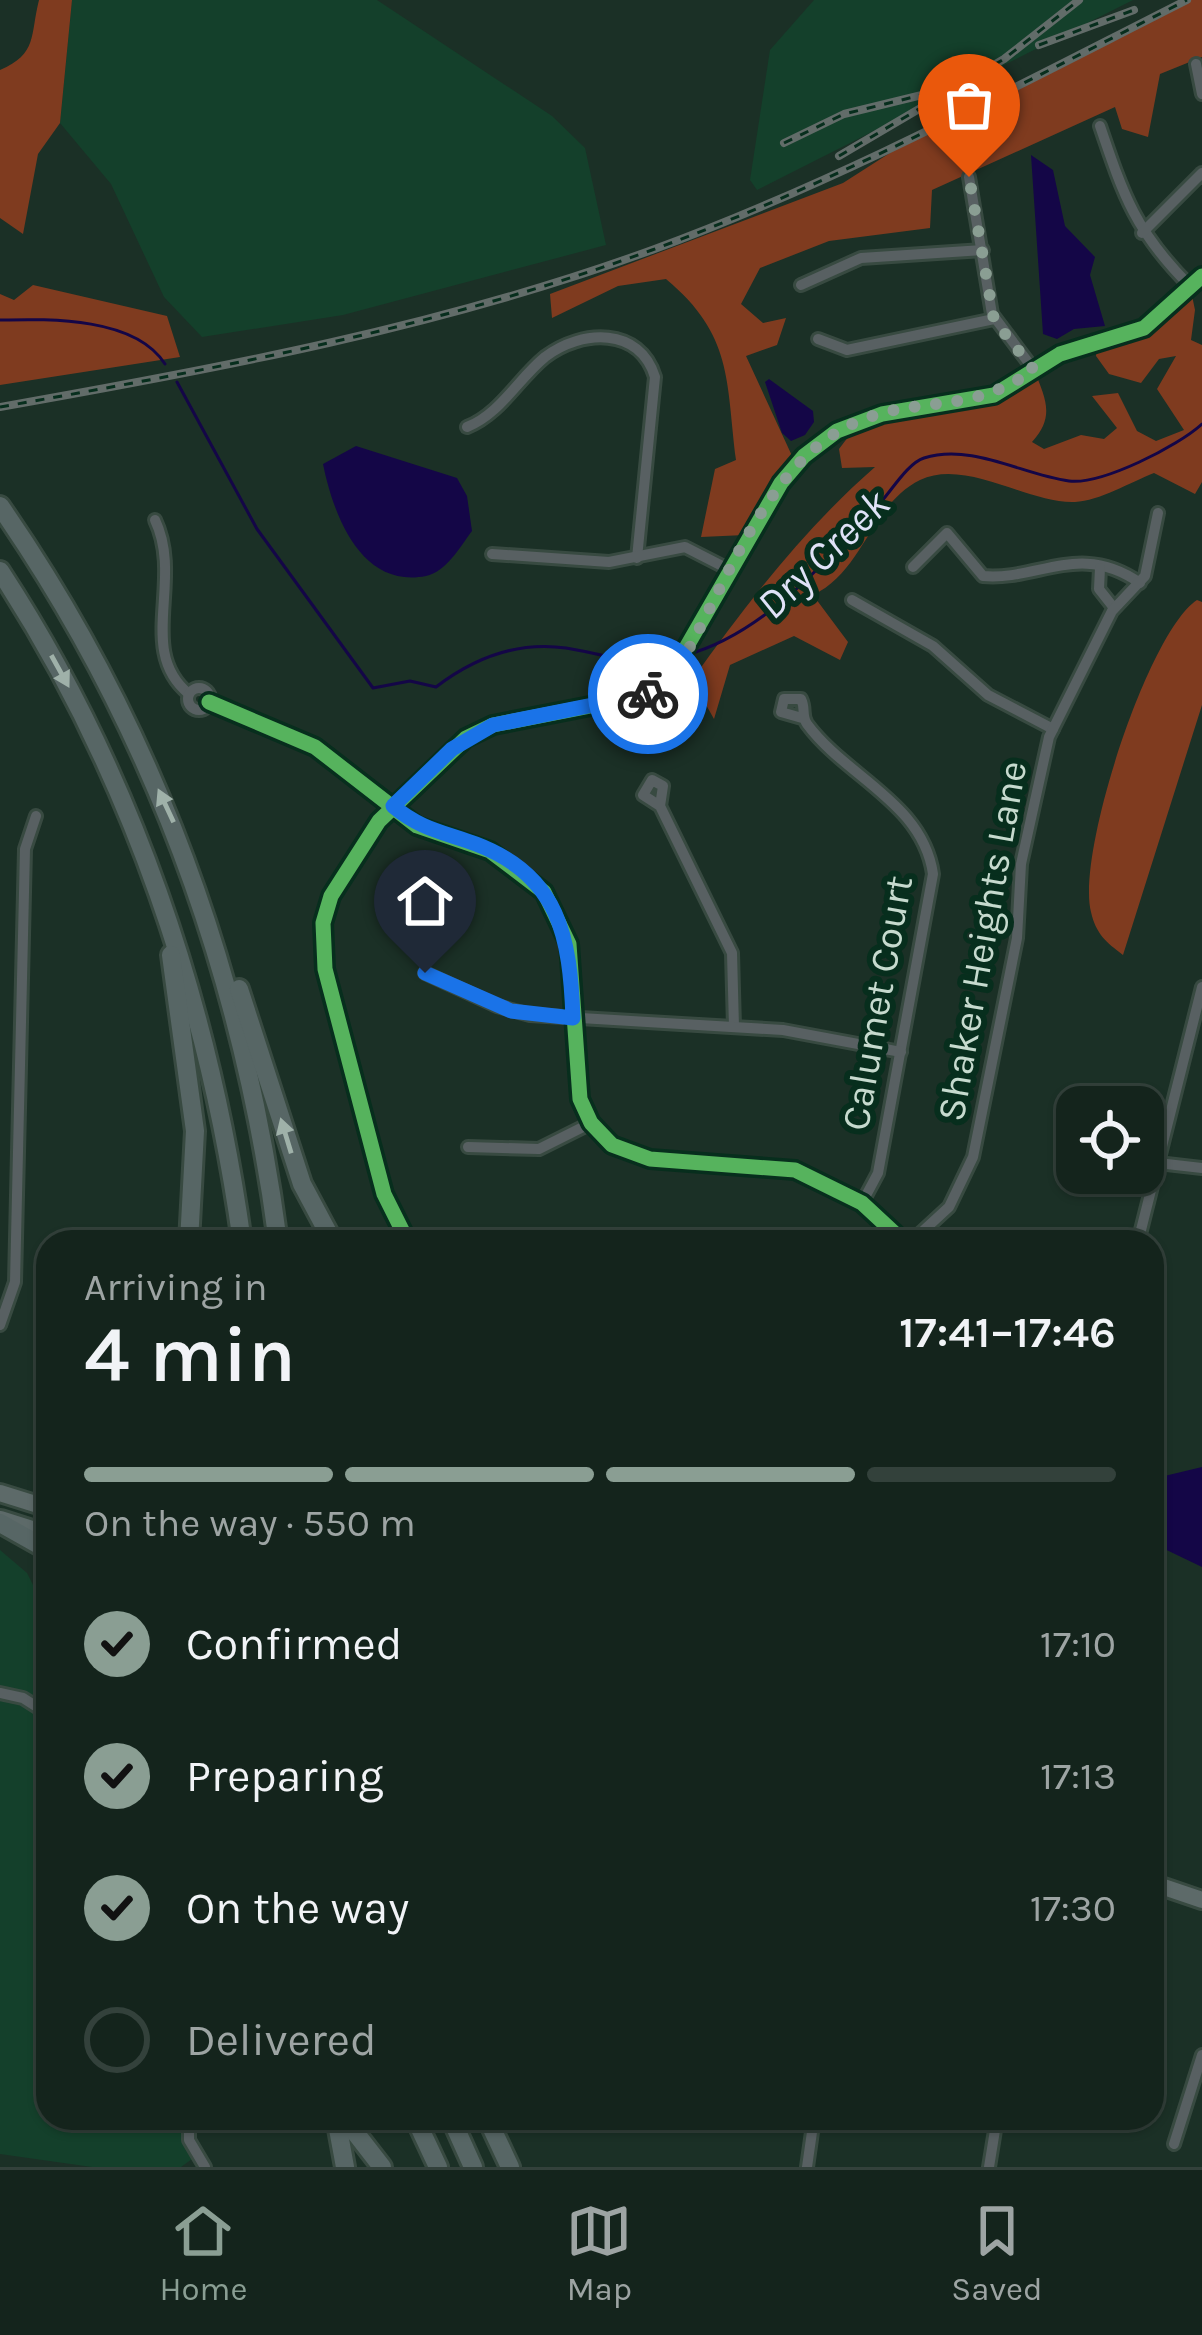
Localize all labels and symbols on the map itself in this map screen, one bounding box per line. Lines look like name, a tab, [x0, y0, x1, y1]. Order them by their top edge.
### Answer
pin	[918, 54, 1020, 177]
water label: Dry Creek	[746, 478, 900, 629]
courier	[588, 634, 708, 754]
one-way arrow	[49, 654, 70, 689]
street label: Shaker Heights Lane	[928, 757, 1036, 1125]
one-way arrow	[156, 788, 176, 823]
pin	[374, 850, 476, 973]
street label: Calumet Court	[832, 872, 922, 1134]
one-way arrow	[276, 1117, 294, 1154]

